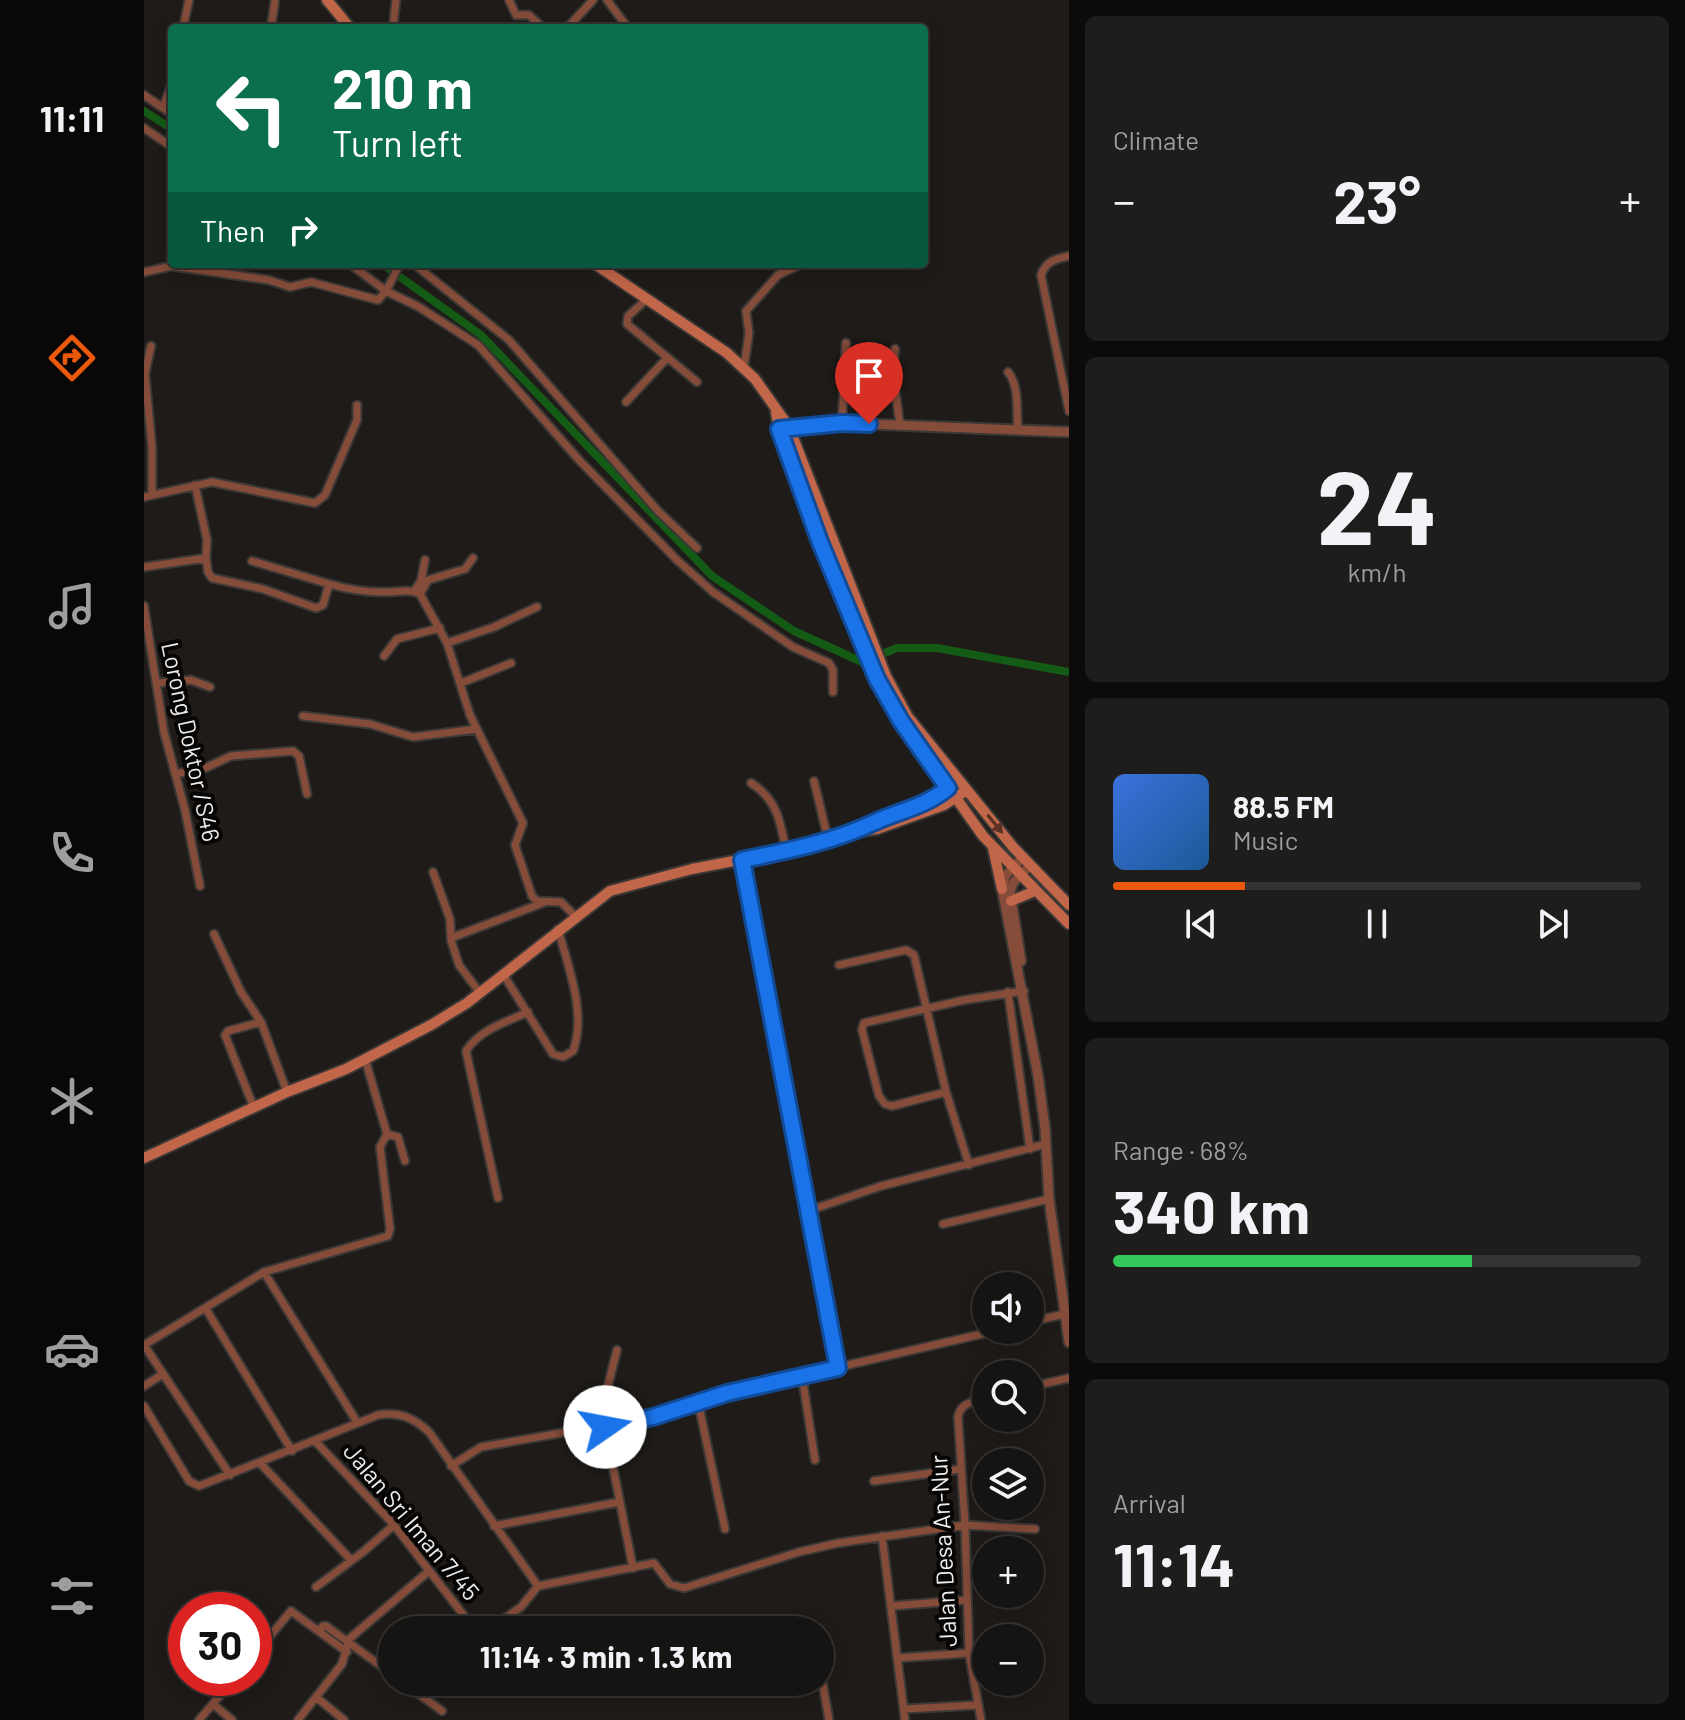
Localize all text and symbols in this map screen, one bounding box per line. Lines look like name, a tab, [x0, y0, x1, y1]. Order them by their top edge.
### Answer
text: 210 m	[332, 53, 473, 120]
icon: left	[200, 56, 304, 160]
text: 11:11	[40, 96, 104, 139]
text: Turn left	[332, 121, 463, 164]
text: Climate	[1113, 124, 1199, 155]
text: 23°	[1333, 164, 1421, 236]
text: −	[1113, 173, 1135, 226]
text: +	[1619, 173, 1641, 226]
icon: right	[281, 208, 325, 252]
text: Then	[200, 212, 265, 248]
icon: directions	[44, 330, 100, 386]
pin	[835, 342, 903, 424]
icon: arrive	[847, 354, 891, 398]
text: 24	[1316, 441, 1438, 566]
text: km/h	[1348, 556, 1406, 587]
icon: music	[44, 578, 100, 634]
street label: Lorong Doktor /S46	[156, 639, 227, 844]
text: 88.5 FM	[1233, 788, 1334, 824]
one-way arrow	[986, 814, 1003, 834]
text: Music	[1233, 824, 1298, 855]
icon: phone	[44, 825, 100, 881]
icon: previous	[1179, 902, 1223, 946]
icon: pause	[1355, 902, 1399, 946]
icon: next	[1531, 902, 1575, 946]
icon: climate	[44, 1073, 100, 1129]
text: Range · 68%	[1113, 1134, 1249, 1165]
text: 340 km	[1113, 1174, 1310, 1246]
map controls	[972, 1272, 1044, 1696]
button: sound	[972, 1272, 1044, 1344]
icon: car	[44, 1321, 100, 1377]
button: search	[972, 1360, 1044, 1432]
position arrow	[563, 1385, 647, 1469]
street label: Jalan Sri Iman 7/45	[338, 1436, 486, 1606]
button: layers	[972, 1448, 1044, 1520]
street label: Jalan Desa An-Nur	[923, 1454, 962, 1648]
text: Arrival	[1113, 1487, 1186, 1518]
text: 11:14	[1113, 1527, 1235, 1599]
button: +	[972, 1536, 1044, 1608]
icon: filters	[44, 1568, 100, 1624]
speed limit sign: 30	[168, 1592, 272, 1696]
button: −	[972, 1624, 1044, 1696]
text: 11:14 · 3 min · 1.3 km	[480, 1638, 732, 1674]

